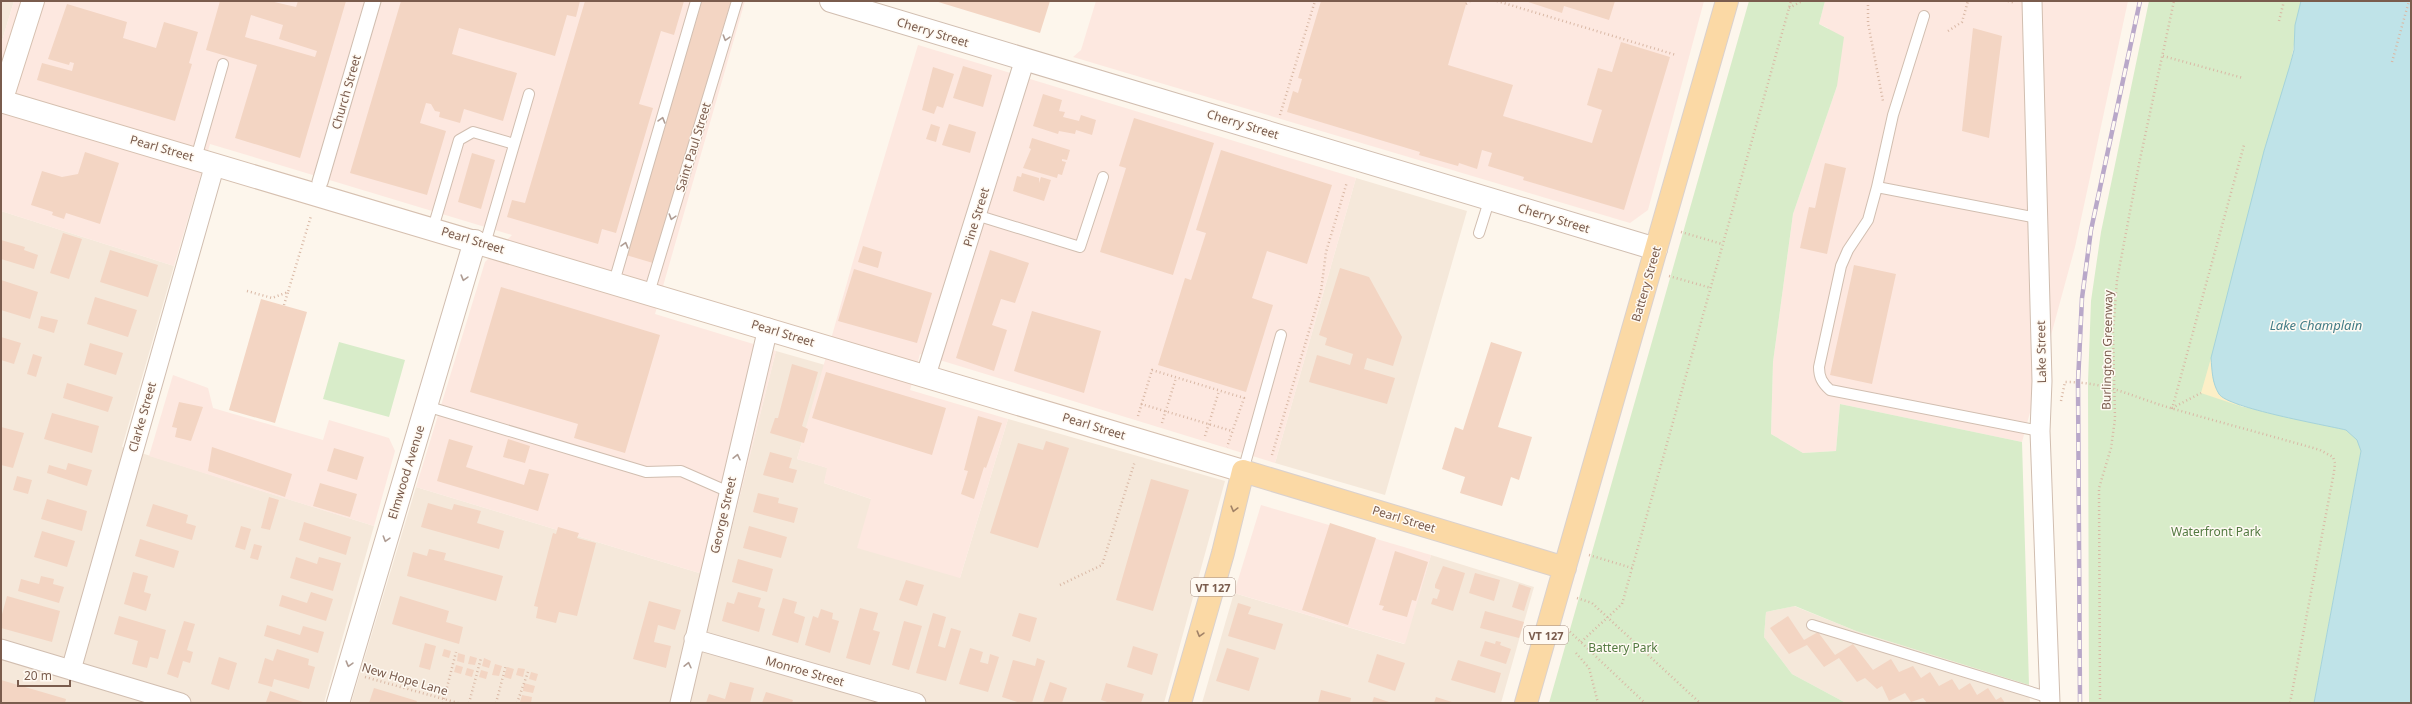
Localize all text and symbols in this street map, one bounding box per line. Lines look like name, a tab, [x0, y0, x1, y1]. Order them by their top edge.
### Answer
street label: Cherry Street	[895, 13, 972, 51]
one-way arrow	[722, 35, 731, 42]
street label: Church Street	[327, 52, 365, 131]
street label: Saint Paul Street	[671, 100, 715, 194]
street label: Cherry Street	[1205, 105, 1282, 143]
one-way arrow	[657, 117, 666, 124]
street label: Pearl Street	[128, 131, 196, 165]
street label: Pine Street	[959, 185, 993, 249]
street label: Cherry Street	[1516, 199, 1593, 237]
one-way arrow	[668, 213, 677, 220]
street label: Pearl Street	[439, 222, 507, 258]
one-way arrow	[620, 241, 629, 248]
street label: Battery Street	[1627, 244, 1665, 324]
one-way arrow	[460, 274, 469, 281]
street label: Burlington Greenway	[2097, 289, 2117, 410]
street label: Pearl Street	[749, 315, 817, 351]
water label: Lake Champlain	[2270, 316, 2362, 334]
street label: Lake Street	[2032, 320, 2050, 384]
street label: Clarke Street	[124, 379, 160, 454]
street label: Pearl Street	[1060, 408, 1128, 444]
street label: Elmwood Avenue	[384, 423, 428, 521]
one-way arrow	[733, 453, 741, 460]
street label: George Street	[706, 474, 740, 555]
street label: Pearl Street	[1370, 501, 1438, 537]
one-way arrow	[1231, 506, 1239, 512]
park label: Waterfront Park	[2171, 523, 2262, 540]
one-way arrow	[382, 535, 391, 542]
road number: VT 127	[1191, 578, 1235, 596]
road number: VT 127	[1524, 626, 1568, 644]
one-way arrow	[1196, 631, 1205, 638]
park label: Battery Park	[1588, 639, 1658, 656]
street label: Monroe Street	[764, 652, 847, 691]
street label: New Hope Lane	[360, 659, 450, 699]
one-way arrow	[345, 660, 354, 667]
scale bar	[18, 662, 70, 688]
one-way arrow	[684, 662, 692, 668]
text: 20 m	[24, 667, 52, 684]

